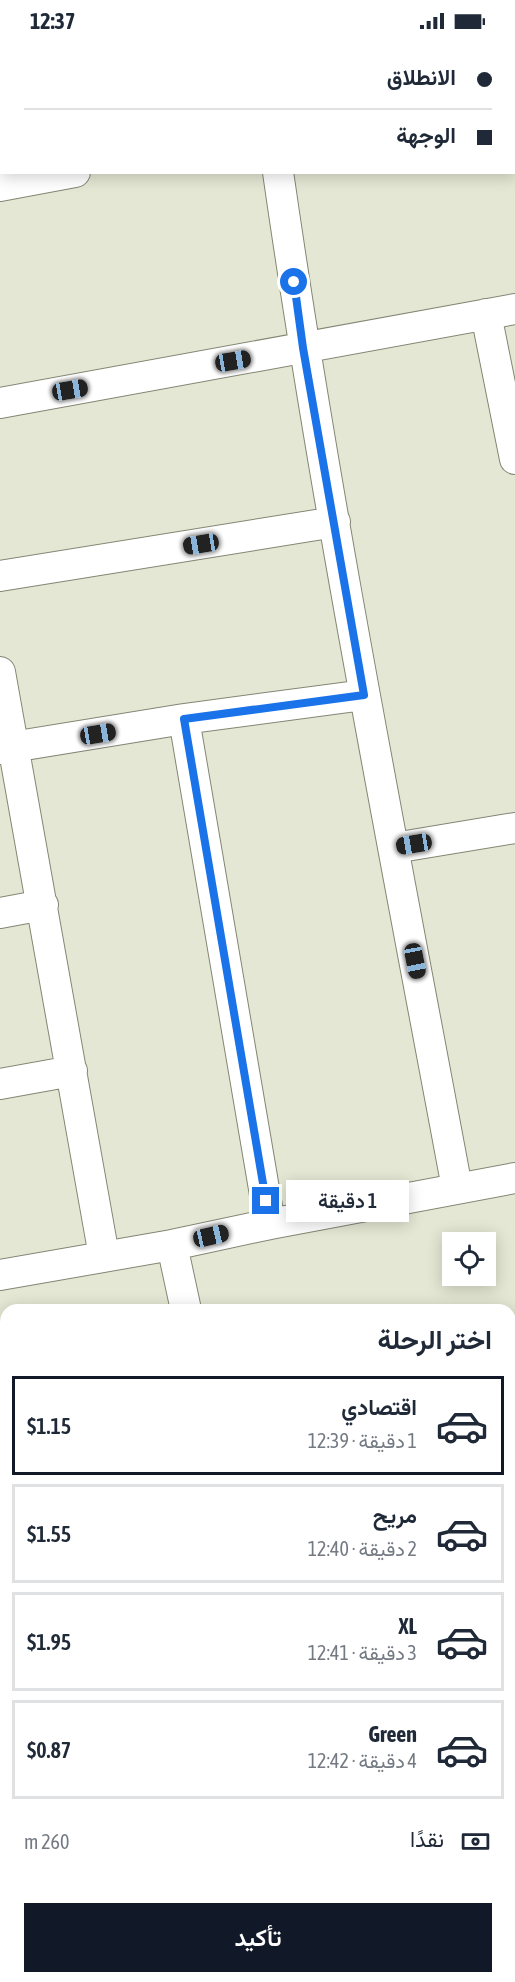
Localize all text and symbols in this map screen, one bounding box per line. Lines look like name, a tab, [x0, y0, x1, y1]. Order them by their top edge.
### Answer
text: 12:37	[30, 8, 75, 34]
text: الانطلاق	[387, 64, 456, 90]
text: الوجهة	[396, 122, 456, 148]
route start	[280, 268, 307, 295]
car	[214, 349, 252, 373]
car	[51, 378, 89, 402]
car	[182, 532, 220, 556]
car	[79, 722, 117, 746]
car	[395, 832, 433, 856]
car	[403, 942, 427, 980]
callout: 1 دقيقة	[287, 1180, 410, 1222]
route end	[252, 1187, 279, 1214]
text: 1 دقيقة	[318, 1189, 377, 1212]
car	[191, 1223, 231, 1249]
map controls	[442, 1232, 496, 1286]
button: locate	[442, 1232, 496, 1286]
text: اختر الرحلة	[378, 1324, 492, 1355]
text: اقتصادي	[341, 1394, 417, 1420]
icon: car	[435, 1399, 489, 1453]
text: $1.15	[27, 1413, 71, 1439]
text: 1 دقيقة · 12:39	[308, 1429, 417, 1452]
text: مريح	[373, 1502, 417, 1528]
icon: car	[435, 1507, 489, 1561]
text: $1.55	[27, 1521, 71, 1547]
text: 2 دقيقة · 12:40	[308, 1537, 417, 1560]
text: XL	[399, 1613, 417, 1639]
icon: car	[435, 1615, 489, 1669]
text: $1.95	[27, 1629, 71, 1655]
text: 3 دقيقة · 12:41	[308, 1641, 417, 1664]
text: Green	[368, 1721, 417, 1747]
icon: car	[435, 1723, 489, 1777]
text: $0.87	[27, 1737, 71, 1763]
text: 4 دقيقة · 12:42	[308, 1749, 417, 1772]
icon: cash	[459, 1825, 492, 1858]
text: نقدًا	[410, 1826, 444, 1852]
text: 260 m	[24, 1830, 69, 1853]
button: تأكيد	[24, 1903, 492, 1972]

